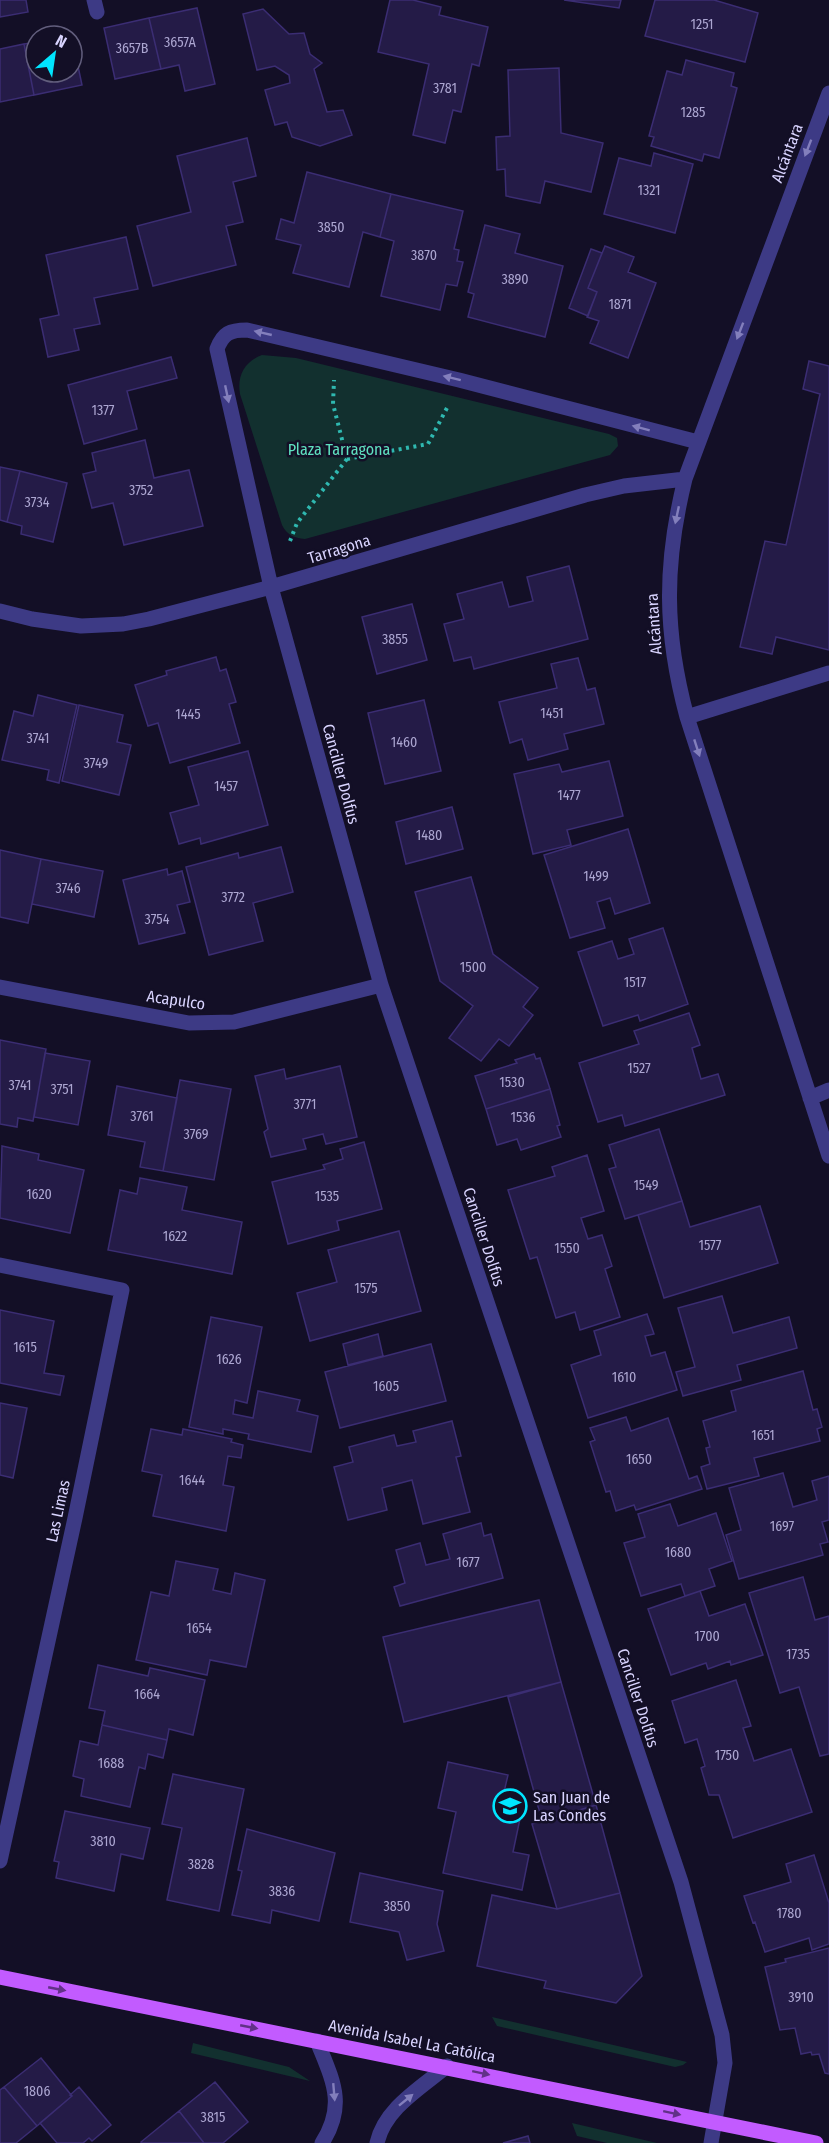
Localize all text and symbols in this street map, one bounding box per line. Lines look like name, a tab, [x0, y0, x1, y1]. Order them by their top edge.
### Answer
house number: 1251	[691, 16, 713, 33]
north arrow	[24, 24, 84, 84]
text: N	[52, 31, 70, 52]
house number: 3657A	[164, 34, 197, 51]
house number: 3657B	[116, 40, 149, 57]
house number: 3781	[433, 80, 457, 97]
house number: 1285	[680, 104, 706, 121]
street label: Alcántara	[767, 121, 807, 185]
one-way arrow	[803, 139, 813, 157]
house number: 1321	[638, 182, 661, 199]
house number: 3850	[317, 219, 345, 236]
house number: 3870	[411, 247, 437, 264]
house number: 3890	[501, 271, 529, 288]
house number: 1871	[608, 296, 632, 313]
one-way arrow	[734, 322, 744, 340]
one-way arrow	[254, 328, 272, 338]
one-way arrow	[443, 373, 462, 383]
one-way arrow	[223, 385, 232, 404]
house number: 1377	[91, 402, 115, 419]
one-way arrow	[632, 422, 650, 432]
park label: Plaza Tarragona	[288, 440, 390, 459]
house number: 3752	[129, 482, 153, 499]
house number: 3734	[25, 494, 50, 511]
one-way arrow	[672, 506, 681, 525]
street label: Tarragona	[305, 530, 373, 568]
street label: Alcántara	[642, 593, 666, 655]
house number: 3855	[382, 631, 408, 648]
house number: 1451	[540, 705, 564, 722]
house number: 1445	[175, 706, 201, 723]
street label: Canciller Dolfus	[319, 722, 364, 826]
house number: 3741	[27, 730, 49, 747]
house number: 1460	[391, 734, 417, 751]
one-way arrow	[693, 739, 703, 757]
house number: 3749	[84, 755, 109, 772]
house number: 1457	[214, 778, 238, 795]
house number: 1477	[557, 787, 581, 804]
house number: 1480	[416, 827, 442, 844]
house number: 1499	[583, 868, 609, 885]
house number: 3746	[55, 880, 81, 897]
house number: 3772	[221, 889, 245, 906]
house number: 3754	[145, 911, 170, 928]
house number: 1500	[460, 959, 486, 976]
house number: 1517	[624, 974, 646, 991]
street label: Acapulco	[145, 986, 207, 1014]
house number: 1527	[627, 1060, 651, 1077]
house number: 1530	[499, 1074, 525, 1091]
house number: 3741	[9, 1077, 31, 1094]
house number: 3751	[51, 1081, 73, 1098]
house number: 3771	[294, 1096, 316, 1113]
house number: 3761	[130, 1108, 154, 1125]
house number: 1536	[510, 1109, 536, 1126]
house number: 3769	[183, 1126, 209, 1143]
house number: 1549	[633, 1177, 659, 1194]
street label: Canciller Dolfus	[459, 1185, 509, 1289]
house number: 1620	[26, 1186, 52, 1203]
house number: 1535	[315, 1188, 339, 1205]
house number: 1622	[163, 1228, 187, 1245]
house number: 1577	[699, 1237, 722, 1254]
house number: 1550	[554, 1240, 580, 1257]
house number: 1575	[354, 1280, 378, 1297]
house number: 1615	[13, 1339, 37, 1356]
house number: 1626	[216, 1351, 242, 1368]
house number: 1610	[612, 1369, 636, 1386]
house number: 1605	[373, 1378, 399, 1395]
house number: 1651	[751, 1427, 775, 1444]
house number: 1650	[626, 1451, 652, 1468]
house number: 1644	[179, 1472, 205, 1489]
street label: Las Limas	[42, 1478, 74, 1544]
house number: 1697	[770, 1518, 795, 1535]
house number: 1680	[665, 1544, 691, 1561]
house number: 1677	[456, 1554, 480, 1571]
house number: 1654	[186, 1620, 212, 1637]
house number: 1700	[694, 1628, 720, 1645]
street label: Canciller Dolfus	[613, 1646, 663, 1750]
house number: 1735	[786, 1646, 810, 1663]
house number: 1664	[134, 1686, 160, 1703]
house number: 1750	[715, 1747, 739, 1764]
house number: 1688	[98, 1755, 124, 1772]
school or university icon: San Juan de Las Condes	[492, 1788, 528, 1824]
place label: San Juan de Las Condes	[533, 1788, 610, 1825]
house number: 3810	[90, 1833, 116, 1850]
house number: 3828	[188, 1856, 214, 1873]
house number: 3836	[269, 1883, 295, 1900]
house number: 3850	[383, 1898, 411, 1915]
house number: 1780	[776, 1905, 802, 1922]
one-way arrow	[48, 1985, 67, 1994]
house number: 3910	[788, 1989, 814, 2006]
street label: Avenida Isabel La Católica	[327, 2015, 497, 2067]
one-way arrow	[239, 2023, 258, 2032]
one-way arrow	[472, 2069, 490, 2079]
one-way arrow	[329, 2082, 339, 2101]
house number: 1806	[24, 2083, 50, 2100]
one-way arrow	[398, 2093, 414, 2106]
house number: 3815	[201, 2109, 225, 2126]
one-way arrow	[663, 2109, 682, 2118]

